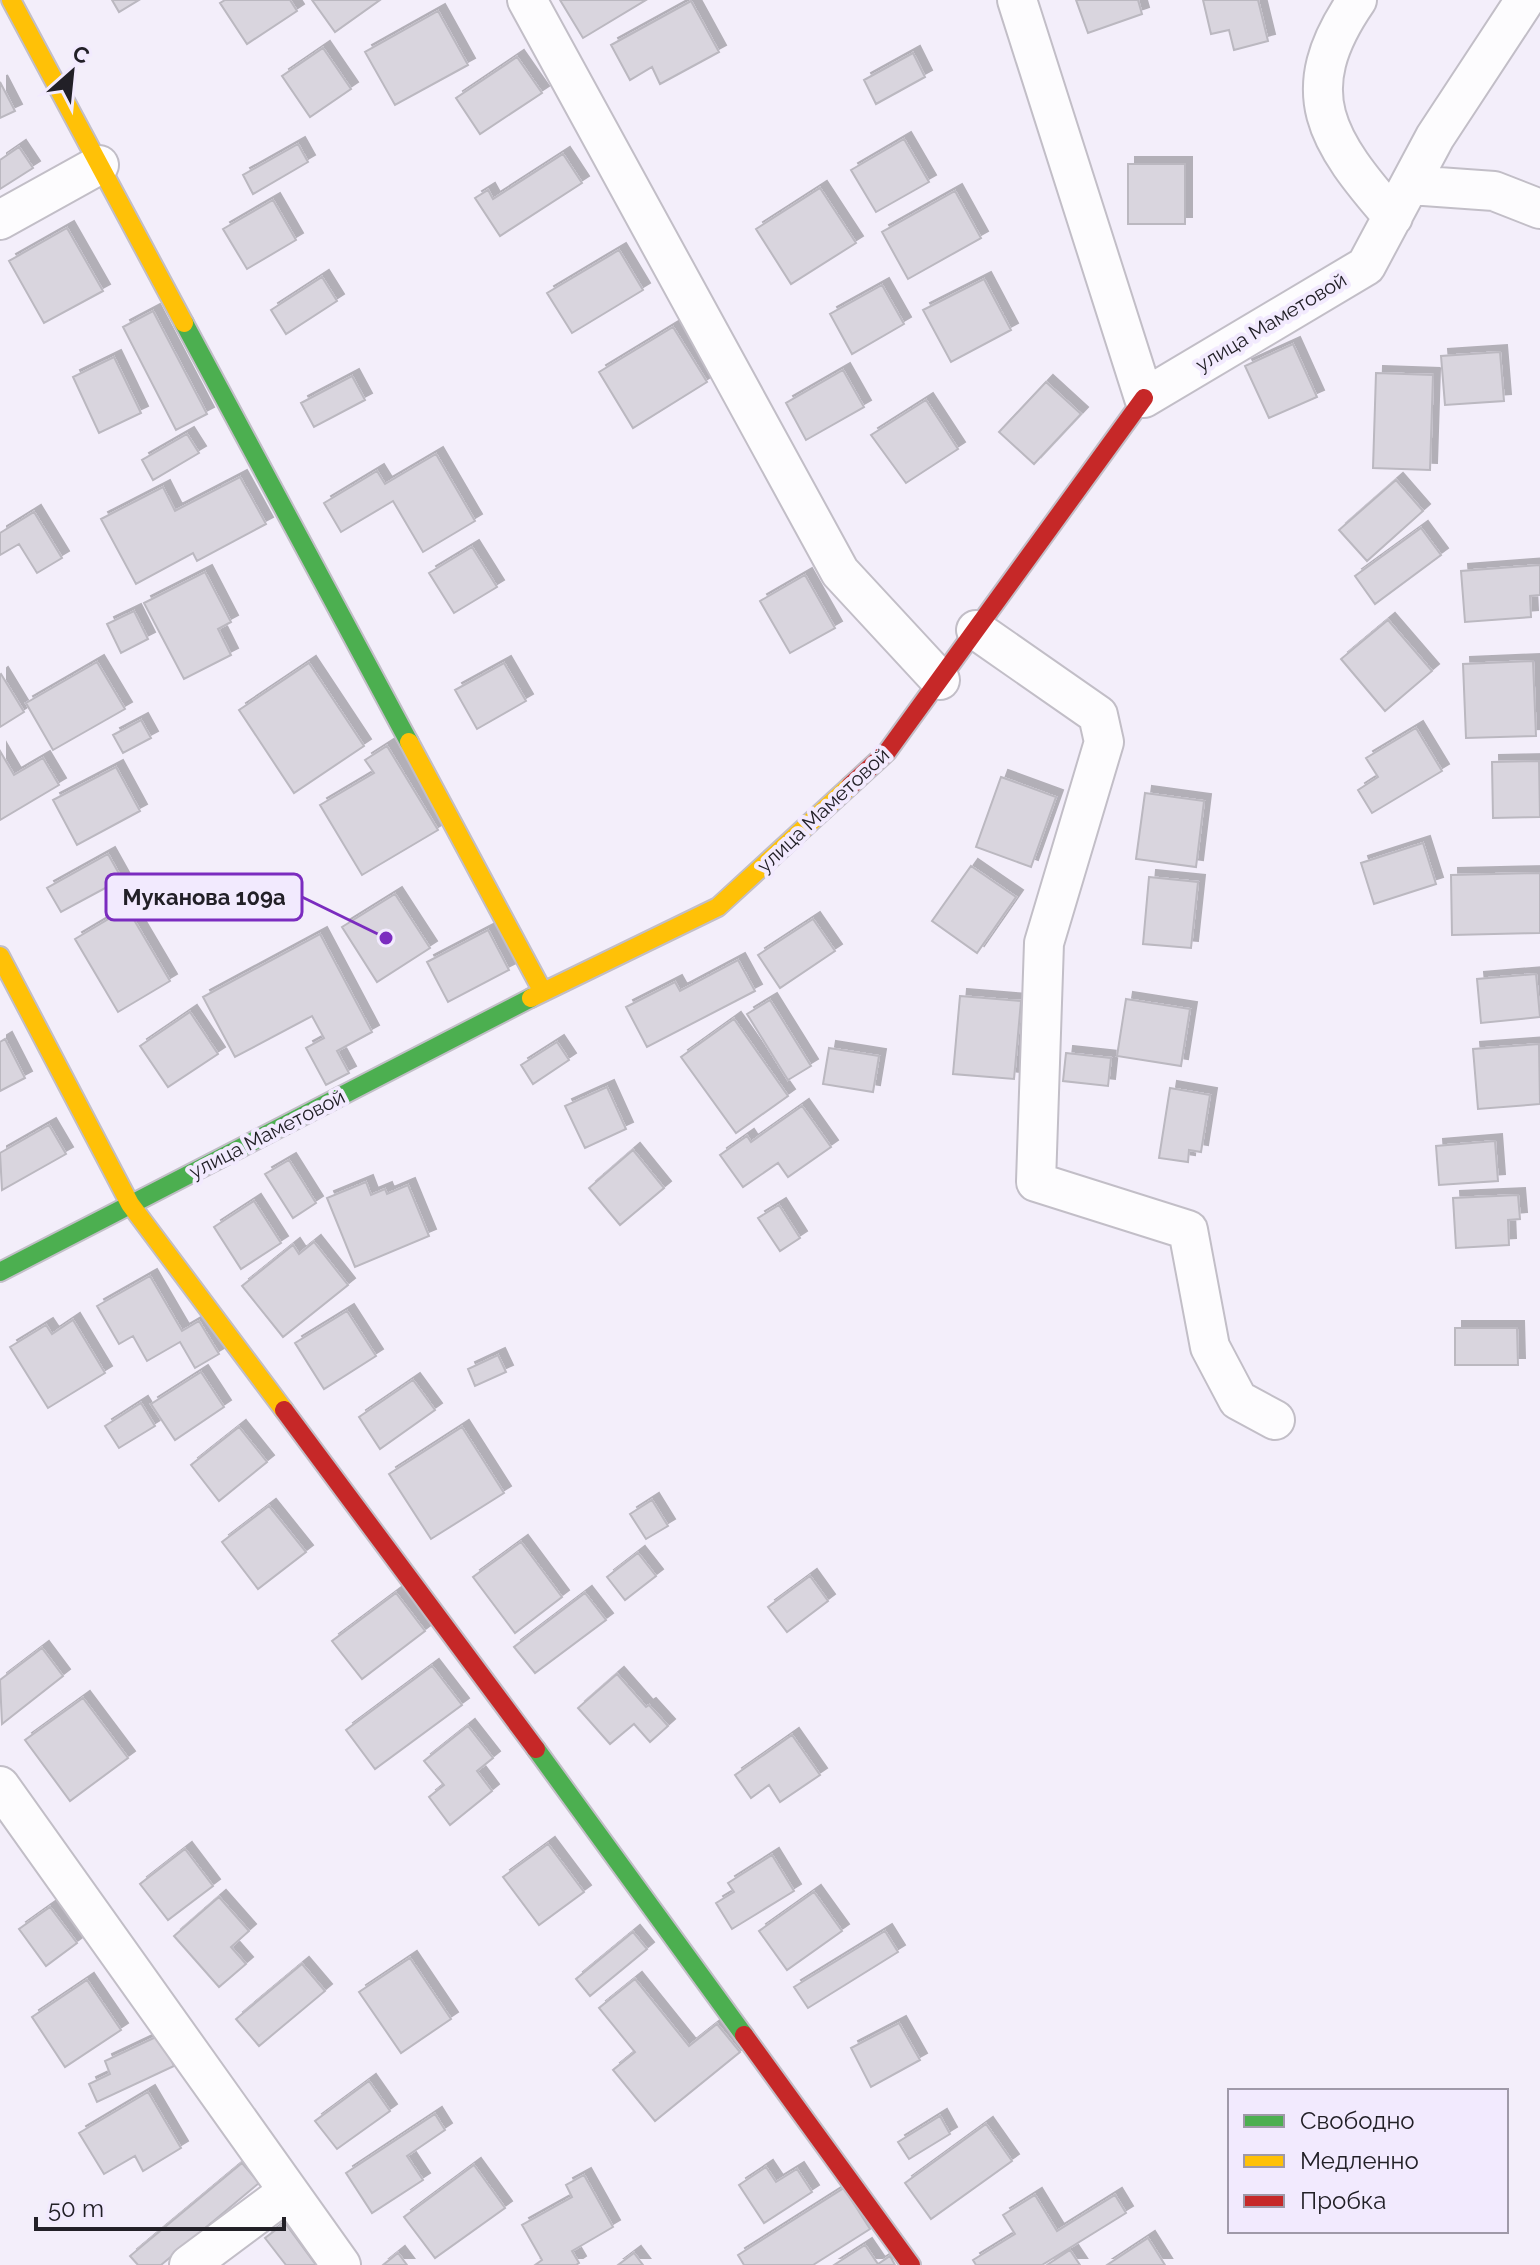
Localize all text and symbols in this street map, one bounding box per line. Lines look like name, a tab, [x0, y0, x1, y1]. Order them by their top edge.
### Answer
north arrow	[32, 32, 112, 112]
text: С	[68, 39, 94, 69]
street label: улица Маметовой	[1191, 267, 1351, 377]
street label: улица Маметовой	[752, 743, 894, 877]
callout: Муканова 109а	[106, 874, 302, 920]
text: Муканова 109а	[122, 884, 286, 910]
street label: улица Маметовой	[185, 1084, 349, 1184]
legend	[1228, 2089, 1508, 2233]
text: Свободно	[1300, 2106, 1415, 2135]
text: Медленно	[1300, 2146, 1419, 2175]
scale bar	[36, 2181, 284, 2231]
text: Пробка	[1300, 2186, 1386, 2215]
text: 50 m	[48, 2194, 104, 2223]

